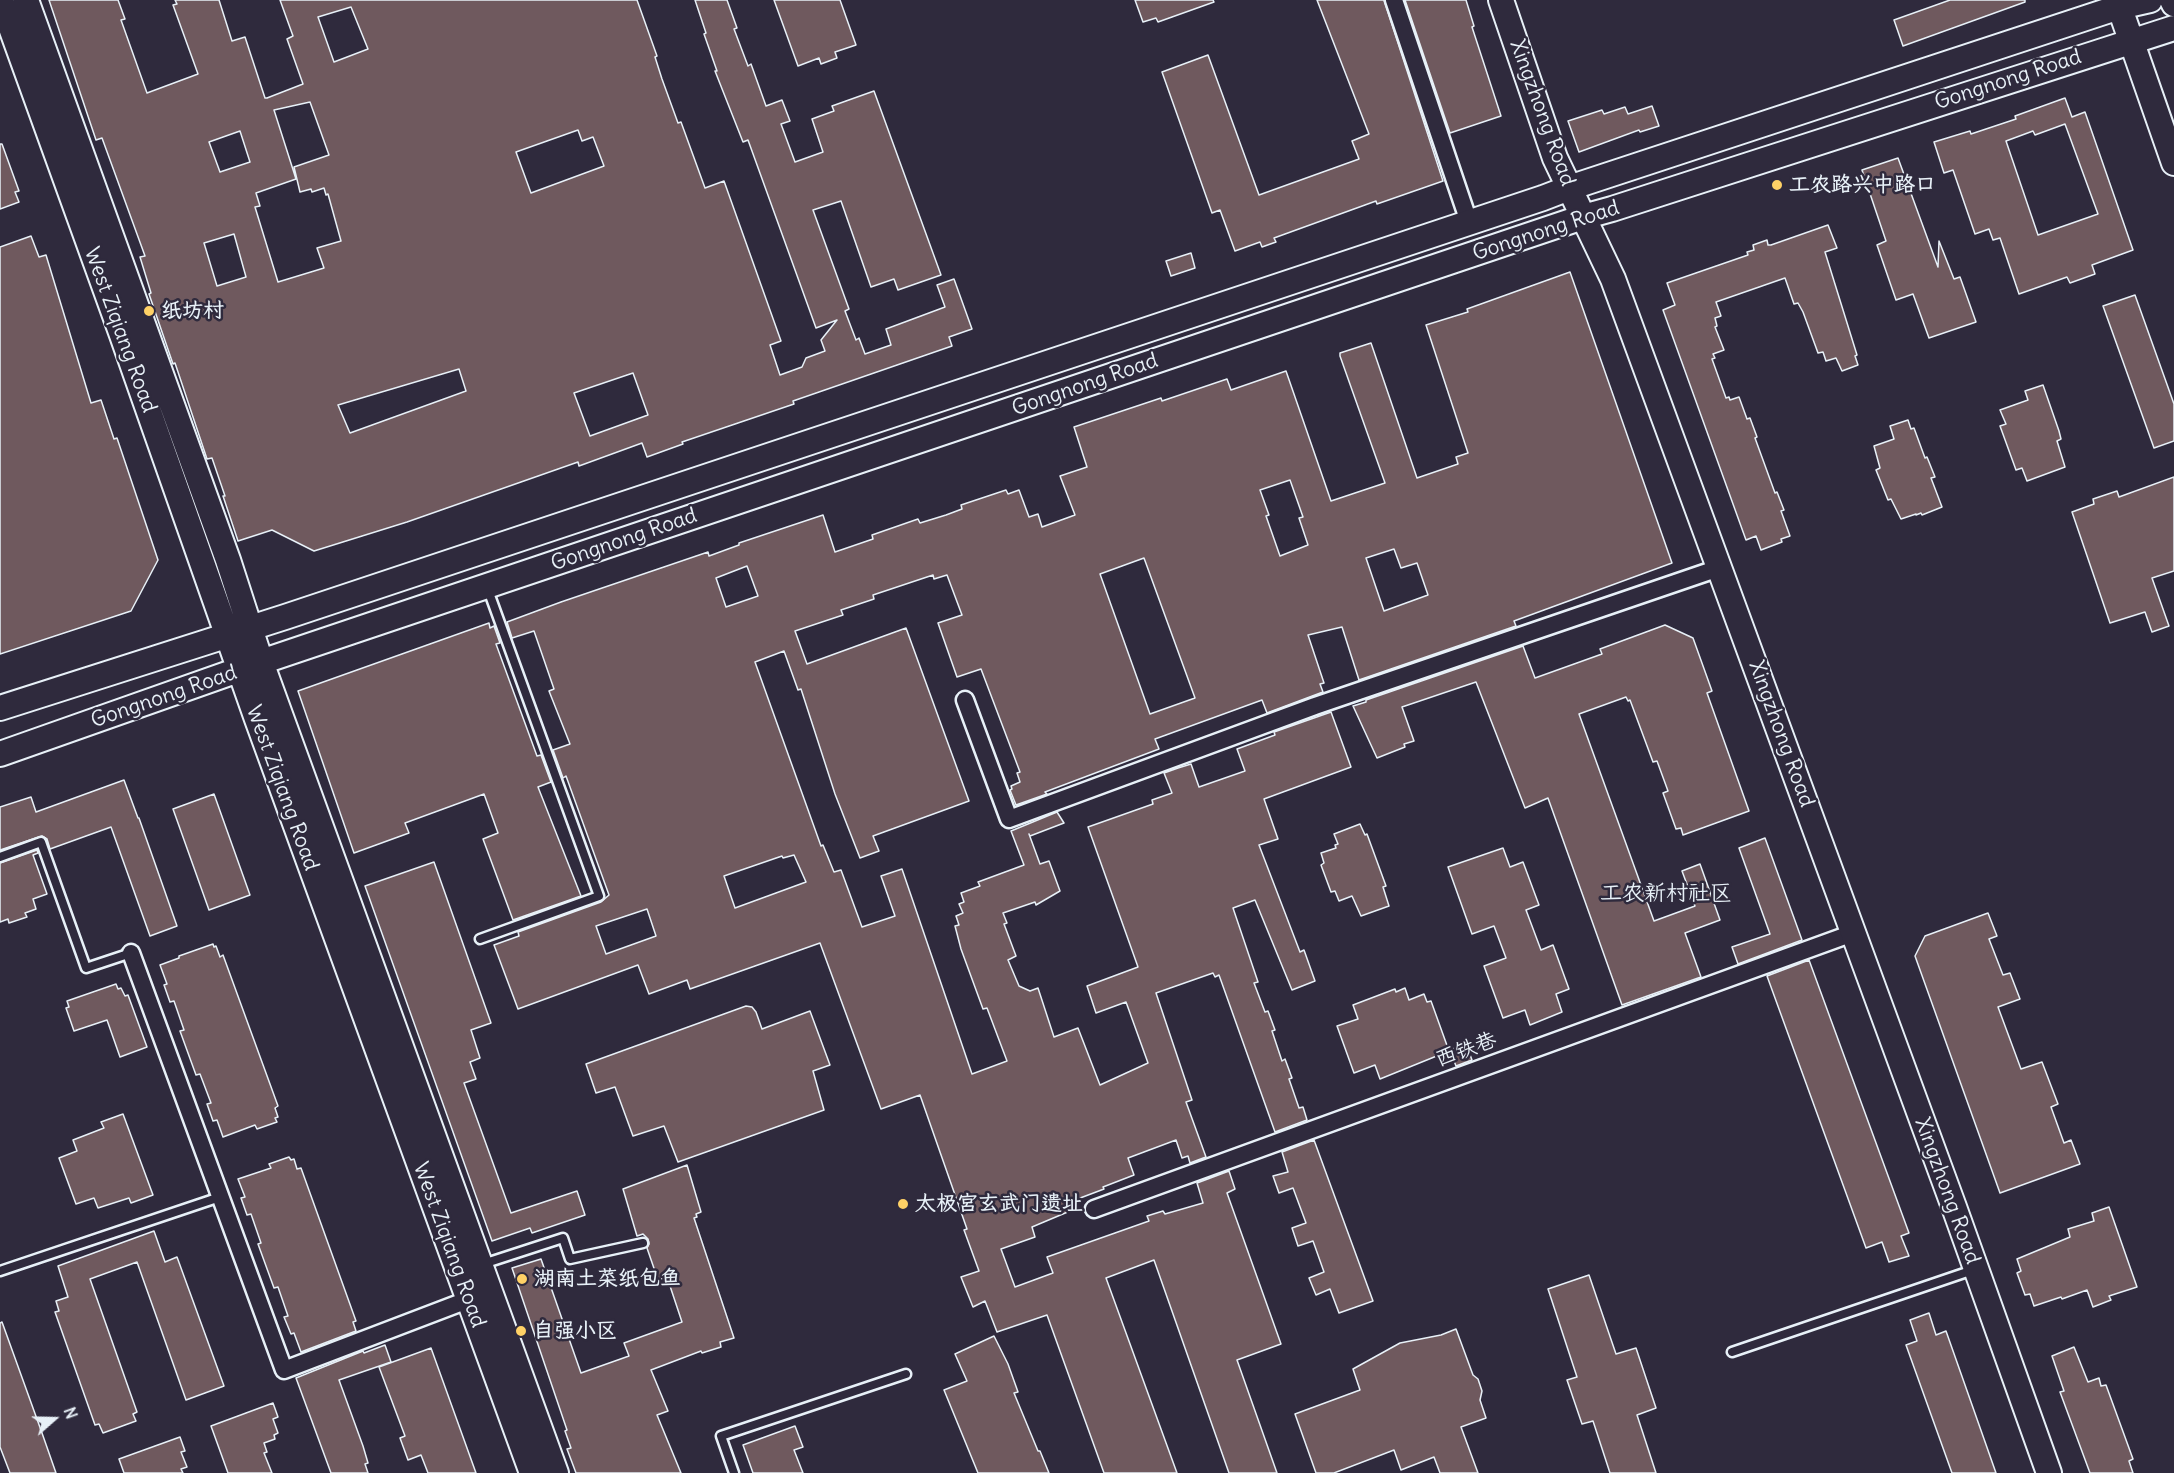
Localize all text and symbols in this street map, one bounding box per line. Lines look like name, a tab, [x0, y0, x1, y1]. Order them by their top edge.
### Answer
street label: Xingzhong Road	[1504, 36, 1580, 190]
street label: Gongnong Road	[1931, 44, 2085, 116]
place label: 工农路兴中路口	[1789, 172, 1936, 198]
marker: 工农路兴中路口	[1770, 178, 1784, 192]
street label: Gongnong Road	[1469, 195, 1623, 267]
street label: West Ziqiang Road	[78, 244, 162, 416]
place label: 纸坊村	[161, 298, 224, 324]
marker: 纸坊村	[142, 304, 156, 318]
street label: Gongnong Road	[1009, 348, 1161, 422]
street label: Gongnong Road	[548, 503, 700, 577]
street label: Xingzhong Road	[1743, 657, 1819, 811]
street label: Gongnong Road	[88, 660, 240, 734]
street label: West Ziqiang Road	[240, 702, 324, 874]
district label: 工农新村社区	[1600, 881, 1732, 907]
street label: 西铁巷	[1432, 1027, 1500, 1073]
street label: Xingzhong Road	[1909, 1114, 1985, 1268]
street label: West Ziqiang Road	[407, 1159, 491, 1331]
place label: 太极宫玄武门遗址	[915, 1191, 1083, 1217]
marker: 太极宫玄武门遗址	[896, 1197, 910, 1211]
place label: 湖南土菜纸包鱼	[534, 1266, 681, 1292]
marker: 湖南土菜纸包鱼	[515, 1272, 529, 1286]
place label: 自强小区	[533, 1318, 617, 1344]
marker: 自强小区	[514, 1324, 528, 1338]
north arrow	[24, 1389, 84, 1449]
text: N	[60, 1404, 82, 1421]

